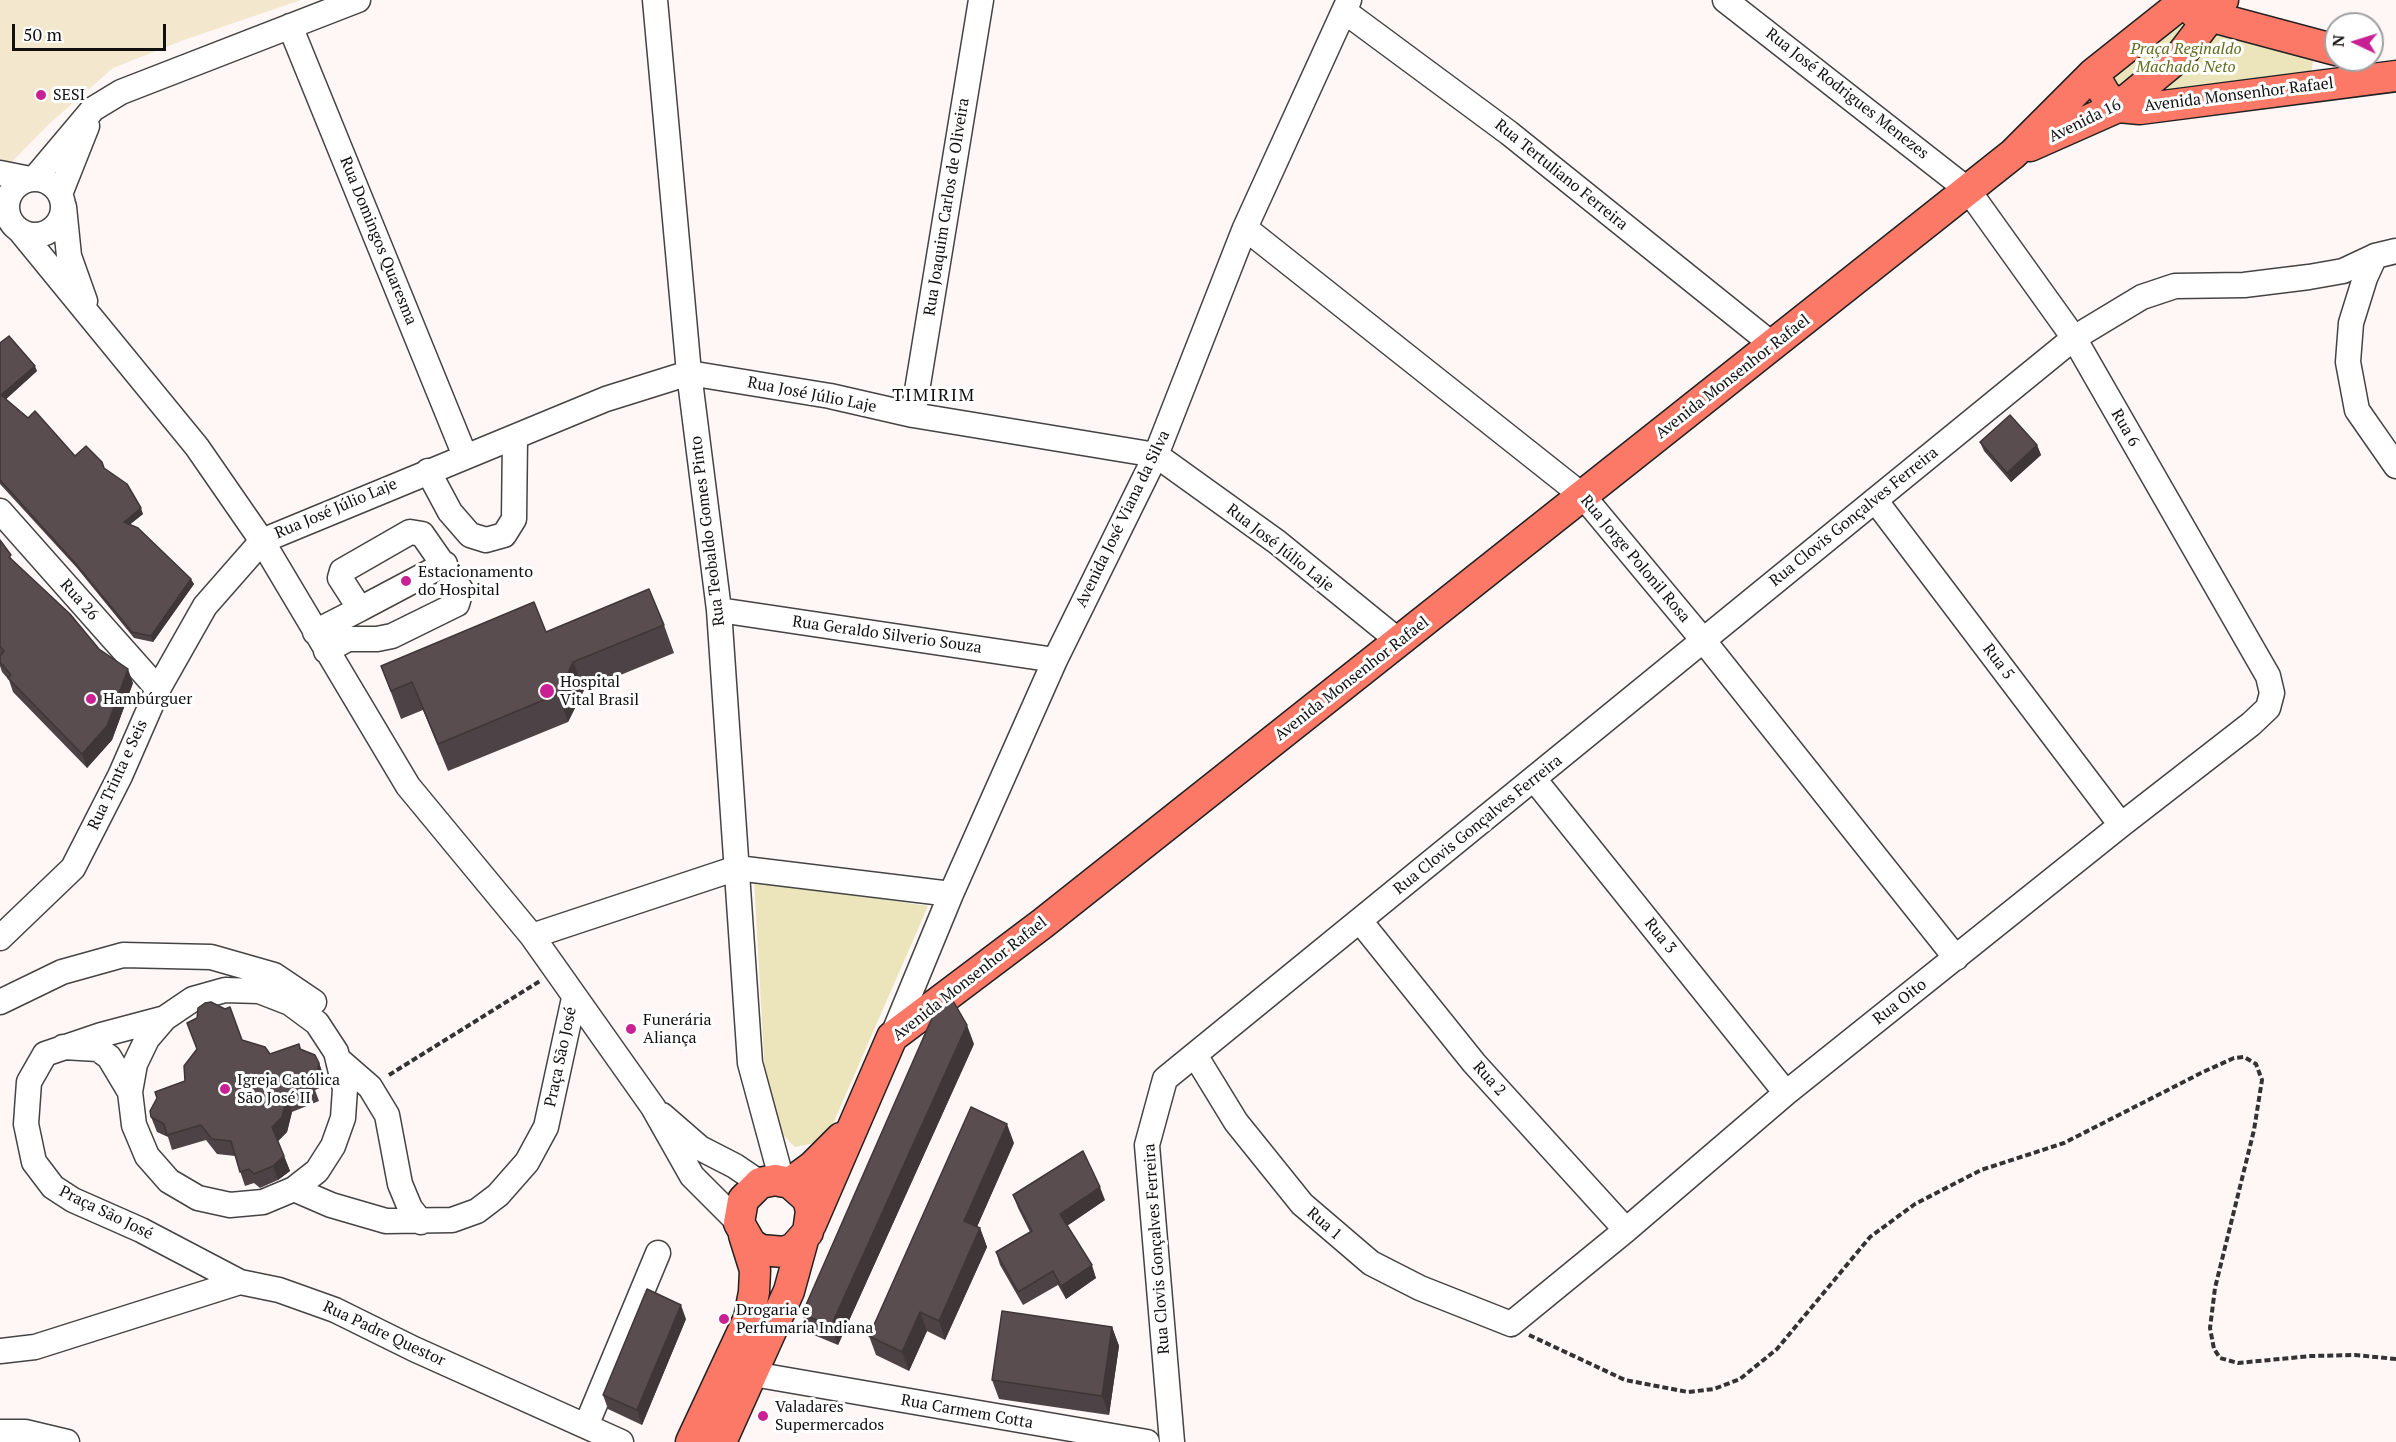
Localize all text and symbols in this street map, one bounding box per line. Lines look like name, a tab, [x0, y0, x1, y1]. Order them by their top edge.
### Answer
scale bar	[15, 12, 170, 50]
north arrow	[2324, 12, 2384, 72]
text: 50 m	[23, 22, 62, 46]
street label: Rua José Rodrigues Menezes	[1762, 24, 1932, 164]
text: N	[2327, 34, 2349, 48]
park label: Praça Reginaldo Machado Neto	[2130, 39, 2242, 77]
street label: Avenida Monsenhor Rafael	[2143, 74, 2335, 116]
place label: SESI	[53, 85, 85, 105]
marker: SESI	[34, 88, 48, 102]
street label: Avenida 16	[2046, 95, 2124, 147]
street label: Rua Joaquim Carlos de Oliveira	[920, 97, 974, 317]
street label: Rua Tertuliano Ferreira	[1491, 115, 1631, 235]
street label: Rua Domingos Quaresma	[335, 154, 421, 328]
street label: Avenida Monsenhor Rafael	[1652, 311, 1814, 443]
street label: Rua José Júlio Laje	[746, 373, 878, 417]
district label: TIMIRIM	[892, 385, 976, 407]
street label: Rua 6	[2107, 406, 2143, 450]
street label: Avenida José Viana da Silva	[1072, 427, 1174, 611]
street label: Rua Teobaldo Gomes Pinto	[687, 435, 729, 627]
street label: Rua Clovis Gonçalves Ferreira	[1766, 443, 1942, 591]
street label: Rua José Júlio Laje	[272, 475, 400, 543]
street label: Rua Jorge Polonil Rosa	[1576, 491, 1694, 627]
street label: Rua José Júlio Laje	[1222, 500, 1338, 596]
place label: Estacionamento do Hospital	[418, 562, 533, 600]
marker: Estacionamento do Hospital	[399, 574, 413, 588]
street label: Rua 26	[56, 576, 102, 624]
street label: Rua Geraldo Silverio Souza	[791, 612, 983, 658]
street label: Avenida Monsenhor Rafael	[1271, 613, 1433, 745]
street label: Rua 5	[1978, 640, 2018, 684]
place label: Hospital Vital Brasil	[560, 672, 639, 710]
marker: Hospital Vital Brasil	[538, 682, 556, 700]
place label: Hambúrguer	[103, 689, 192, 709]
marker: Hambúrguer	[84, 692, 98, 706]
street label: Rua Trinta e Seis	[84, 717, 152, 833]
street label: Rua Clovis Gonçalves Ferreira	[1390, 751, 1566, 899]
street label: Avenida Monsenhor Rafael	[889, 913, 1051, 1045]
street label: Rua 3	[1640, 914, 1680, 958]
street label: Rua Oito	[1869, 975, 1931, 1029]
street label: Praça São José	[541, 1005, 581, 1109]
place label: Funerária Aliança	[643, 1010, 712, 1048]
marker: Funerária Aliança	[624, 1022, 638, 1036]
street label: Rua 2	[1469, 1058, 1509, 1100]
place label: Igreja Católica São José II	[237, 1070, 340, 1108]
marker: Igreja Católica São José II	[218, 1082, 232, 1096]
street label: Rua Clovis Gonçalves Ferreira	[1140, 1143, 1174, 1355]
street label: Praça São José	[56, 1182, 156, 1244]
street label: Rua 1	[1303, 1204, 1345, 1244]
street label: Rua Padre Questor	[320, 1297, 448, 1371]
place label: Drogaria e Perfumaria Indiana	[736, 1300, 873, 1338]
marker: Drogaria e Perfumaria Indiana	[717, 1312, 731, 1326]
street label: Rua Carmem Cotta	[899, 1391, 1035, 1433]
place label: Valadares Supermercados	[775, 1397, 884, 1435]
marker: Valadares Supermercados	[756, 1409, 770, 1423]

